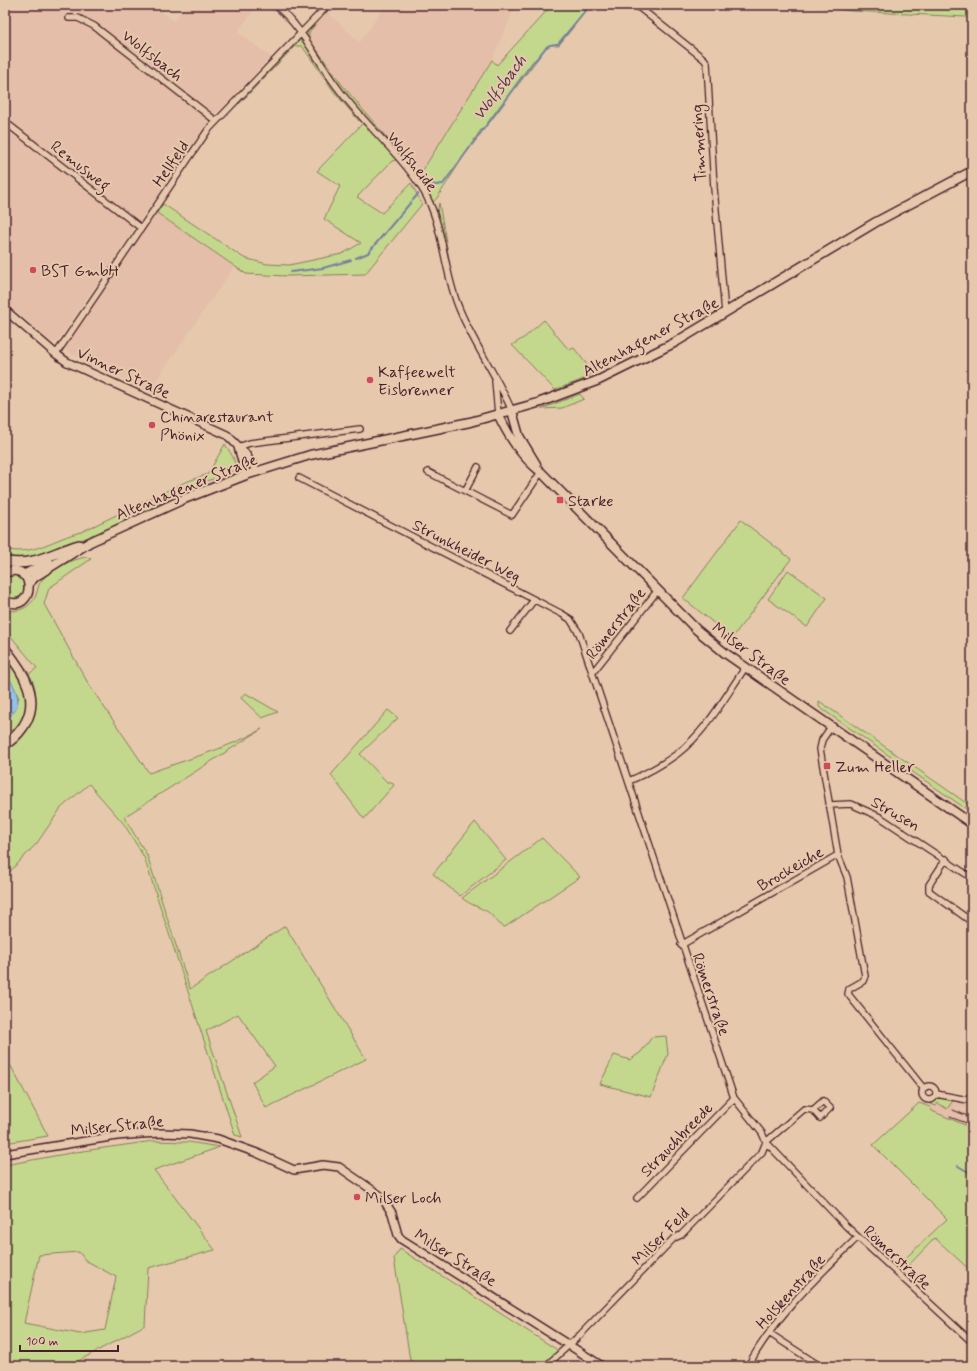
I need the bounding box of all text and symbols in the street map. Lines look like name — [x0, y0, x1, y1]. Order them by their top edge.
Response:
street label: Wolfsbach — [117, 26, 187, 87]
water label: Wolfsbach — [468, 50, 532, 125]
street label: Timmering — [687, 104, 713, 182]
street label: Wolfsheide — [382, 127, 442, 196]
street label: Remusweg — [45, 136, 114, 197]
street label: Hellfeld — [148, 137, 194, 191]
place label: BST GmbH — [41, 261, 119, 282]
marker: BST GmbH — [28, 265, 38, 275]
street label: Altenhagener Straße — [579, 292, 723, 383]
street label: Vinner Straße — [73, 343, 174, 404]
place label: Kaffeewelt Eisbrenner — [378, 362, 456, 401]
marker: Kaffeewelt Eisbrenner — [365, 375, 375, 385]
place label: Chinarestaurant Phönix — [160, 407, 274, 446]
marker: Chinarestaurant Phönix — [147, 420, 157, 430]
street label: Altenhagener Straße — [113, 449, 261, 526]
place label: Starke — [568, 491, 614, 512]
marker: Starke — [555, 495, 565, 505]
street label: Strunkheider Weg — [409, 515, 524, 588]
street label: Römerstraße — [581, 583, 651, 664]
street label: Milser Straße — [707, 618, 795, 691]
place label: Zum Heller — [835, 757, 915, 778]
marker: Zum Heller — [822, 761, 832, 771]
street label: Strusen — [867, 792, 923, 837]
street label: Brockeiche — [754, 842, 828, 897]
street label: Römerstraße — [687, 950, 735, 1039]
street label: Strauchbreede — [636, 1098, 718, 1182]
street label: Milser Straße — [70, 1111, 165, 1142]
place label: Milser Loch — [365, 1188, 441, 1209]
marker: Milser Loch — [352, 1192, 362, 1202]
street label: Milser Feld — [628, 1204, 694, 1270]
street label: Römerstraße — [858, 1221, 936, 1295]
street label: Milser Straße — [410, 1225, 501, 1292]
street label: Holskenstraße — [752, 1250, 831, 1334]
scale bar — [20, 1327, 118, 1353]
text: 100 m — [26, 1334, 58, 1350]

